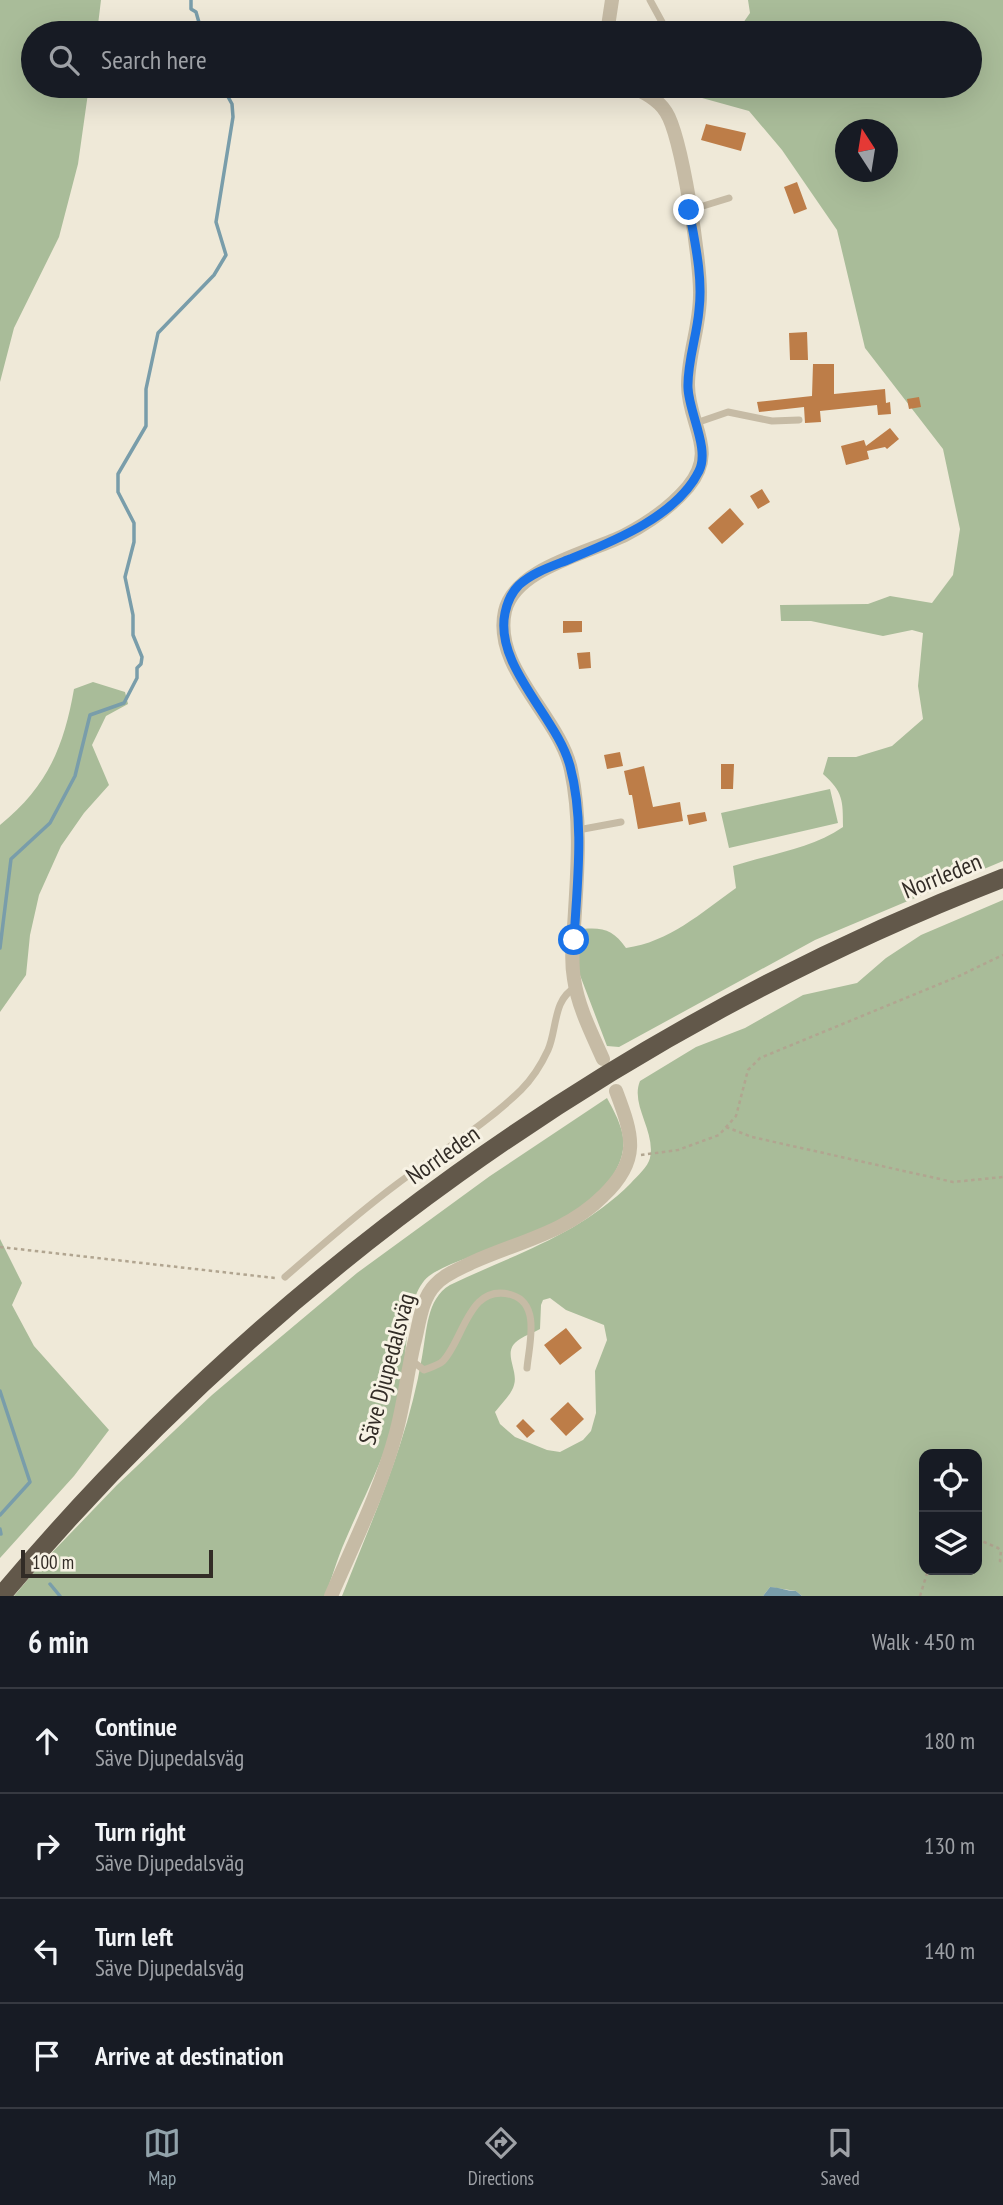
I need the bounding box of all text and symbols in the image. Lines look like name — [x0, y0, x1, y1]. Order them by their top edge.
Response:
search box — [21, 21, 982, 98]
icon: search — [45, 41, 83, 79]
text: Search here — [101, 43, 207, 76]
north arrow — [835, 119, 898, 182]
route end — [673, 194, 704, 225]
street label: Norrleden — [898, 846, 986, 905]
route start — [558, 924, 589, 955]
street label: Norrleden — [400, 1118, 486, 1191]
street label: Säve Djupedalsväg — [351, 1290, 422, 1448]
map controls — [919, 1449, 982, 1575]
button: locate — [919, 1449, 982, 1512]
button: layers — [919, 1512, 982, 1575]
scale bar — [21, 1547, 214, 1579]
text: 100 m — [32, 1550, 74, 1574]
text: 6 min — [28, 1622, 89, 1661]
text: Walk · 450 m — [872, 1627, 975, 1656]
text: Continue — [95, 1710, 177, 1743]
icon: ahead — [28, 1722, 66, 1760]
text: 180 m — [924, 1726, 975, 1755]
text: Säve Djupedalsväg — [95, 1743, 244, 1772]
text: Turn right — [95, 1815, 186, 1848]
icon: right — [28, 1827, 66, 1865]
text: 130 m — [924, 1831, 975, 1860]
text: Säve Djupedalsväg — [95, 1848, 244, 1877]
text: Turn left — [95, 1920, 173, 1953]
icon: left — [28, 1932, 66, 1970]
text: 140 m — [924, 1936, 975, 1965]
text: Säve Djupedalsväg — [95, 1953, 244, 1982]
icon: arrive — [28, 2037, 66, 2075]
text: Arrive at destination — [95, 2039, 284, 2072]
tab: Map — [143, 2124, 181, 2190]
tab: Directions — [468, 2124, 534, 2190]
tab: Saved — [821, 2124, 860, 2190]

